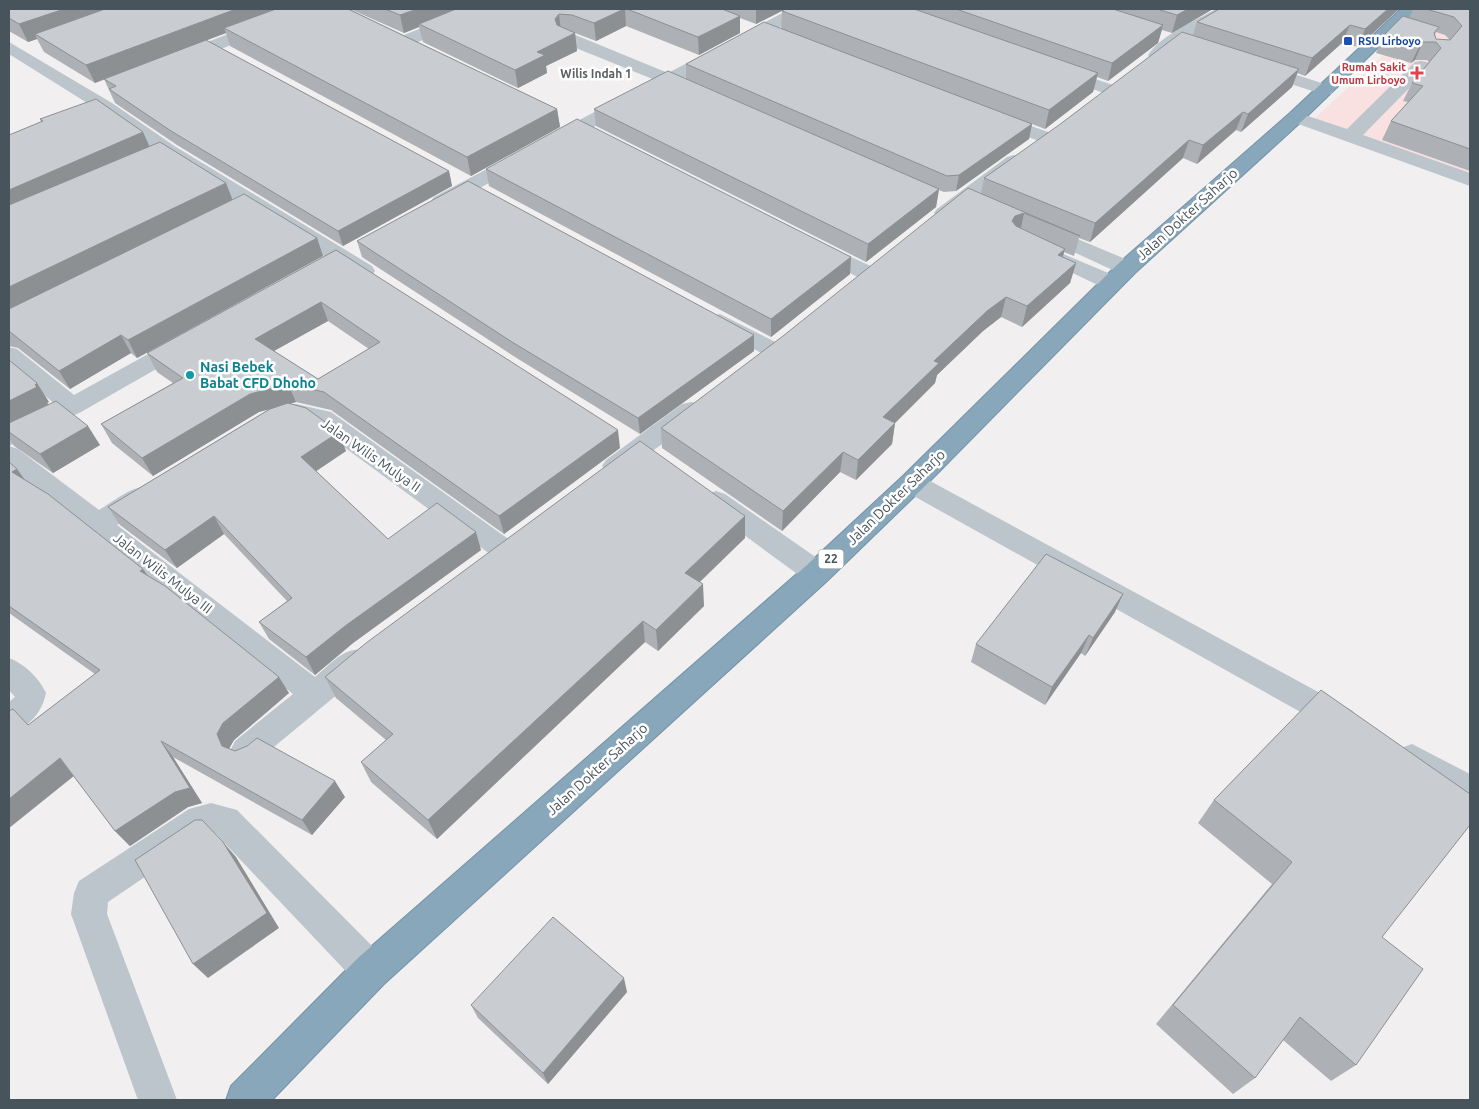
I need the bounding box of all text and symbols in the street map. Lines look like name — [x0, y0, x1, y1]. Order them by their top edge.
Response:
marker: RSU Lirboyo — [1342, 35, 1354, 47]
place label: RSU Lirboyo — [1358, 35, 1421, 47]
place label: Rumah Sakit Umum Lirboyo — [1331, 61, 1406, 86]
marker: Rumah Sakit Umum Lirboyo — [1410, 66, 1424, 80]
district label: Wilis Indah 1 — [560, 67, 632, 80]
street label: Jalan Dokter Saharjo — [1133, 165, 1241, 263]
place label: Nasi Bebek Babat CFD Dhoho — [200, 359, 316, 391]
marker: Nasi Bebek Babat CFD Dhoho — [184, 369, 196, 381]
street label: Jalan Wilis Mulya II — [318, 415, 424, 495]
street label: Jalan Dokter Saharjo — [844, 446, 948, 548]
street label: Jalan Wilis Mulya III — [110, 529, 216, 617]
road number: 22 — [818, 550, 844, 568]
street label: Jalan Dokter Saharjo — [543, 720, 651, 818]

